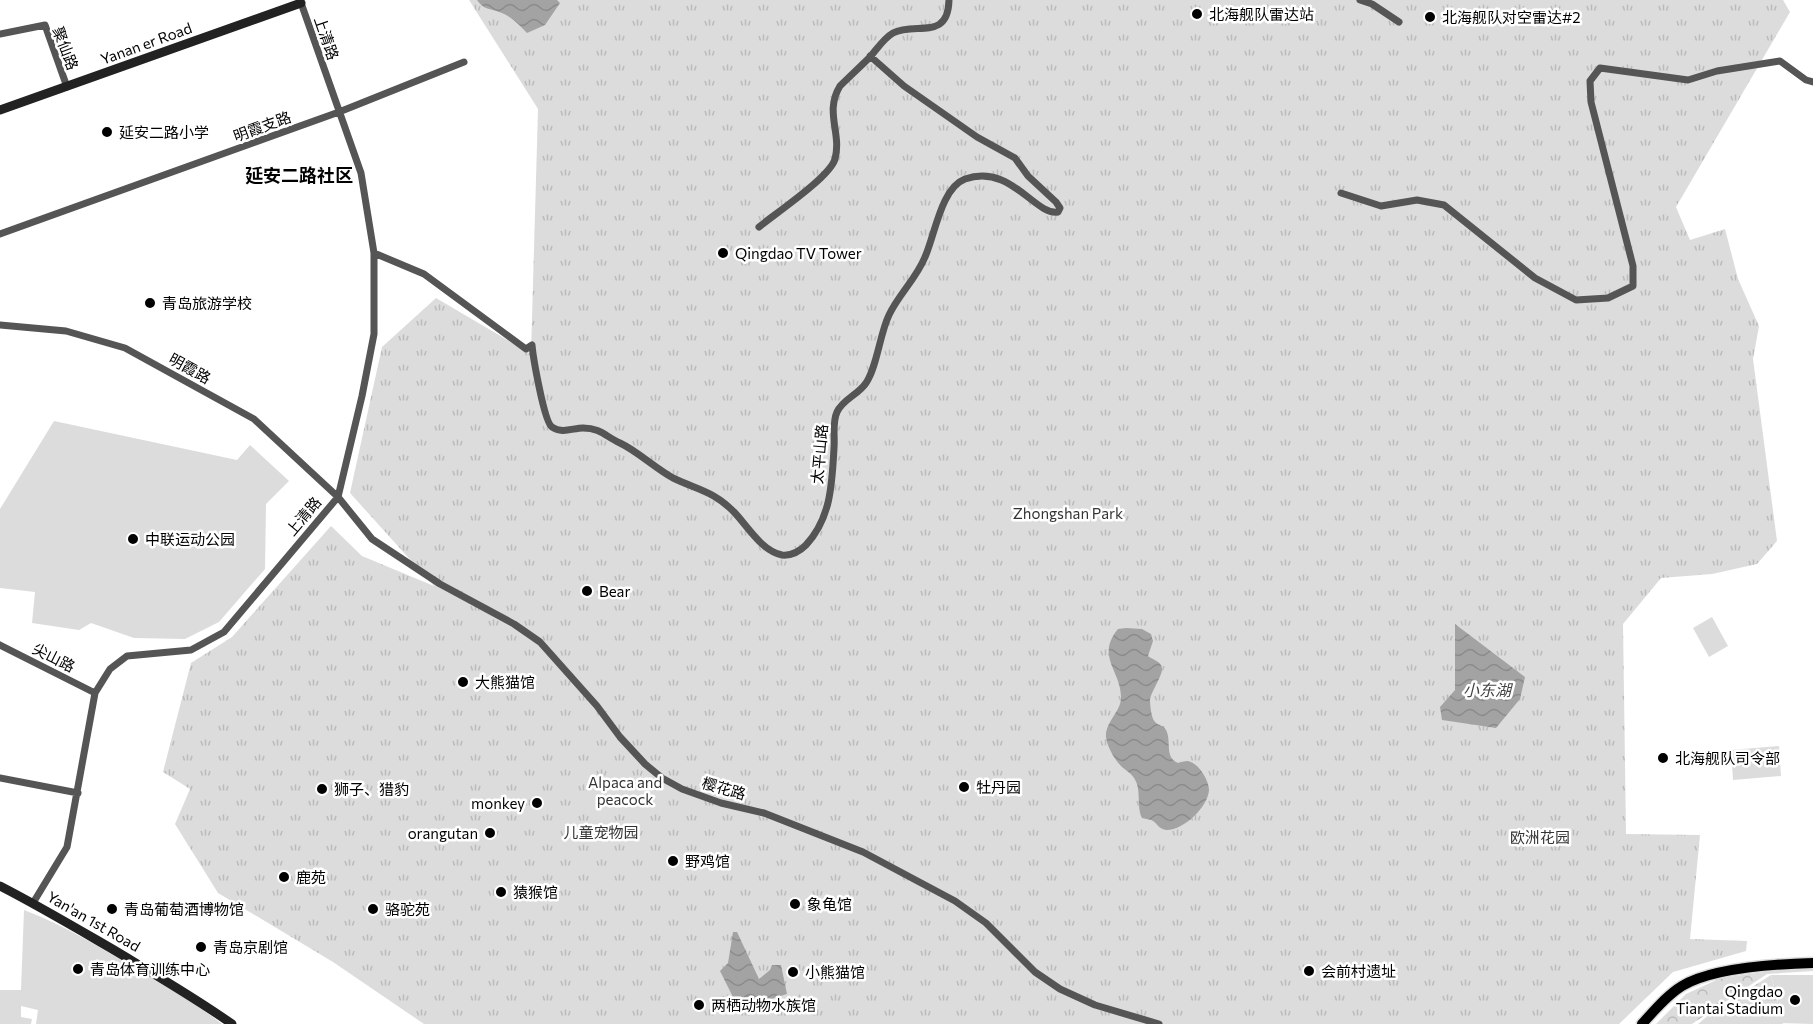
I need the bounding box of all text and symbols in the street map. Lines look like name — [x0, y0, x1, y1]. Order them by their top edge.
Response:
place label: 北海舰队雷达站 — [1209, 5, 1314, 23]
marker: 北海舰队雷达站 — [1190, 7, 1204, 21]
place label: 北海舰队对空雷达#2 — [1442, 8, 1581, 26]
marker: 北海舰队对空雷达#2 — [1423, 10, 1437, 24]
street label: 上清路 — [311, 14, 343, 62]
street label: Yanan er Road — [98, 18, 194, 68]
street label: 聚仙路 — [50, 24, 82, 72]
street label: 明霞支路 — [231, 107, 293, 145]
place label: 延安二路小学 — [119, 123, 209, 141]
marker: 延安二路小学 — [100, 125, 114, 139]
district label: 延安二路社区 — [245, 164, 353, 186]
place label: Qingdao TV Tower — [735, 244, 862, 262]
marker: Qingdao TV Tower — [716, 246, 730, 260]
place label: 青岛旅游学校 — [162, 294, 252, 312]
marker: 青岛旅游学校 — [143, 296, 157, 310]
street label: 明霞路 — [166, 349, 214, 387]
street label: 太平山路 — [807, 423, 831, 485]
street label: 上清路 — [282, 493, 324, 539]
park label: Zhongshan Park — [1013, 504, 1123, 522]
place label: 中联运动公园 — [145, 530, 235, 548]
marker: 中联运动公园 — [126, 532, 140, 546]
place label: Bear — [599, 582, 630, 600]
marker: Bear — [580, 584, 594, 598]
street label: 尖山路 — [30, 639, 78, 675]
place label: 大熊猫馆 — [475, 673, 535, 691]
marker: 大熊猫馆 — [456, 675, 470, 689]
water label: 小东湖 — [1463, 680, 1514, 699]
place label: 北海舰队司令部 — [1675, 749, 1780, 767]
marker: 北海舰队司令部 — [1656, 751, 1670, 765]
park label: Alpaca and peacock — [588, 773, 662, 808]
street label: 樱花路 — [700, 773, 748, 803]
place label: 牡丹园 — [976, 778, 1021, 796]
place label: 狮子、猎豹 — [334, 780, 409, 798]
marker: 牡丹园 — [957, 780, 971, 794]
marker: 狮子、猎豹 — [315, 782, 329, 796]
place label: monkey — [471, 794, 525, 812]
marker: monkey — [530, 796, 544, 810]
park label: 儿童宠物园 — [563, 823, 639, 841]
place label: orangutan — [408, 824, 478, 842]
marker: orangutan — [483, 826, 497, 840]
park label: 欧洲花园 — [1510, 828, 1570, 846]
place label: 野鸡馆 — [685, 852, 730, 870]
marker: 野鸡馆 — [666, 854, 680, 868]
place label: 鹿苑 — [296, 868, 326, 886]
marker: 鹿苑 — [277, 870, 291, 884]
place label: 猿猴馆 — [513, 883, 558, 901]
marker: 猿猴馆 — [494, 885, 508, 899]
street label: Yan'an 1st Road — [44, 887, 144, 955]
place label: 象龟馆 — [807, 895, 852, 913]
marker: 象龟馆 — [788, 897, 802, 911]
place label: 青岛葡萄酒博物馆 — [124, 900, 244, 918]
place label: 骆驼苑 — [385, 900, 430, 918]
marker: 青岛葡萄酒博物馆 — [105, 902, 119, 916]
marker: 骆驼苑 — [366, 902, 380, 916]
place label: 青岛京剧馆 — [213, 938, 288, 956]
marker: 青岛京剧馆 — [194, 940, 208, 954]
place label: 青岛体育训练中心 — [90, 960, 210, 978]
marker: 青岛体育训练中心 — [71, 962, 85, 976]
place label: 会前村遗址 — [1321, 962, 1396, 980]
place label: 小熊猫馆 — [805, 963, 865, 981]
marker: 会前村遗址 — [1302, 964, 1316, 978]
marker: 小熊猫馆 — [786, 965, 800, 979]
place label: Qingdao Tiantai Stadium — [1676, 982, 1783, 1017]
marker: Qingdao Tiantai Stadium — [1788, 993, 1802, 1007]
place label: 两栖动物水族馆 — [711, 996, 816, 1014]
marker: 两栖动物水族馆 — [692, 998, 706, 1012]

